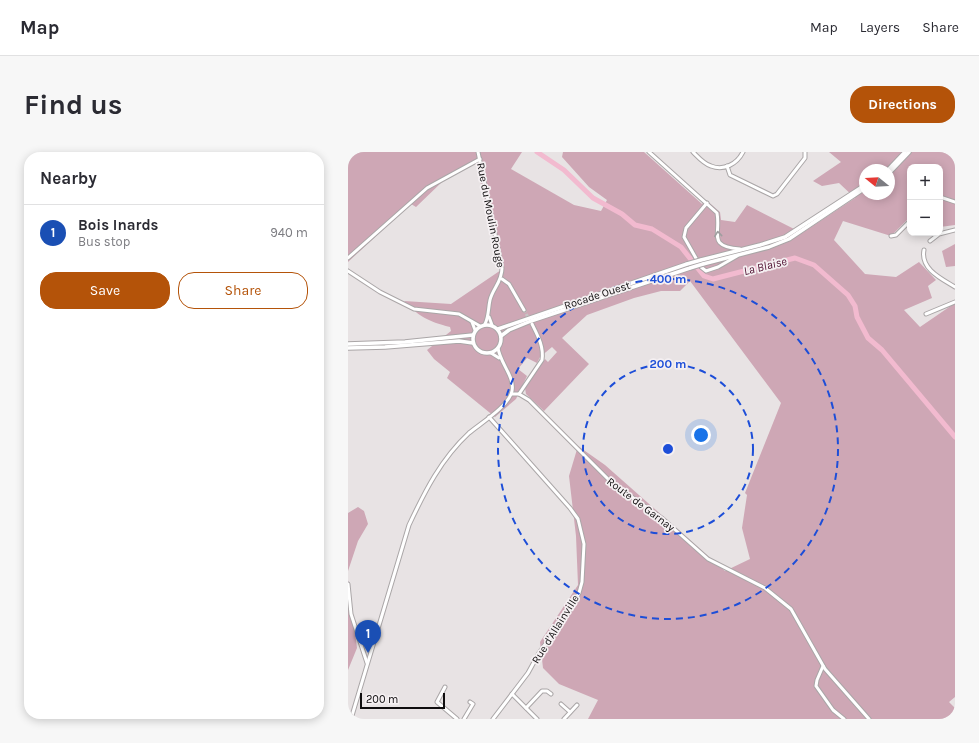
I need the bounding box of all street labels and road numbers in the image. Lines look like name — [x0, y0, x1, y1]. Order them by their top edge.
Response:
street label: Rue du Moulin Rouge — [474, 162, 507, 269]
street label: Rocade Ouest — [563, 279, 632, 312]
street label: Route de Garnay — [604, 475, 677, 534]
street label: Rue d'Allainville — [529, 592, 582, 666]

